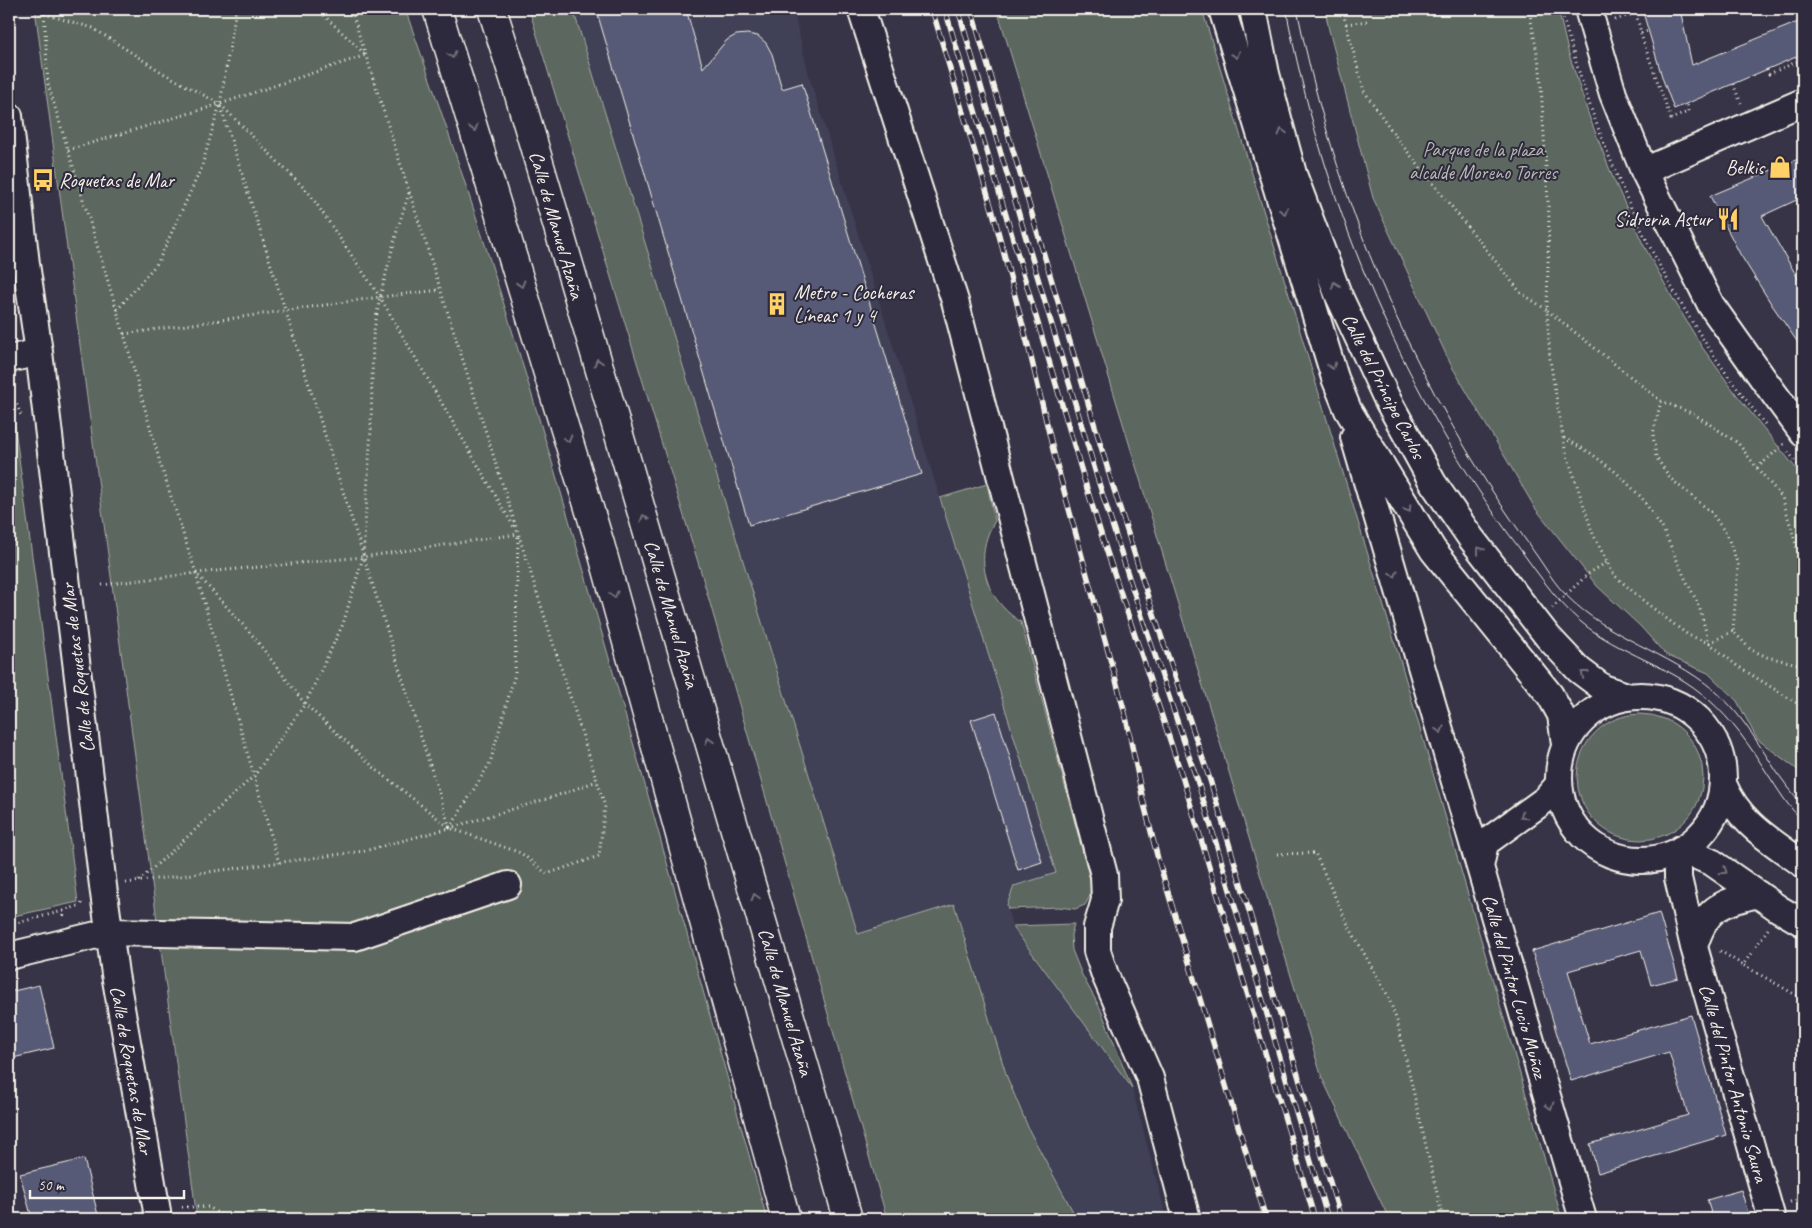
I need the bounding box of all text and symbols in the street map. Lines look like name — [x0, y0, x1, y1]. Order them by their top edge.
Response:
one-way arrow — [446, 51, 456, 59]
one-way arrow — [1231, 51, 1241, 59]
one-way arrow — [469, 123, 479, 132]
one-way arrow — [1277, 127, 1288, 136]
park label: Parque de la plaza alcalde Moreno Torres — [1409, 137, 1559, 185]
street label: Calle de Manuel Azaña — [523, 148, 590, 303]
shop icon: Belkis — [1767, 154, 1793, 180]
place label: Belkis — [1726, 155, 1766, 180]
bus stop icon: Roquetas de Mar — [30, 167, 56, 193]
place label: Roquetas de Mar — [59, 168, 176, 193]
one-way arrow — [1278, 206, 1288, 215]
restaurant icon: Sidreria Astur — [1715, 206, 1741, 232]
place label: Sidreria Astur — [1614, 207, 1714, 232]
one-way arrow — [516, 279, 526, 287]
place label: Metro - Cocheras Líneas 1 y 4 — [794, 280, 916, 328]
one-way arrow — [1331, 281, 1341, 290]
building icon: Metro - Cocheras Líneas 1 y 4 — [764, 291, 790, 317]
street label: Calle del Príncipe Carlos — [1336, 309, 1432, 465]
one-way arrow — [593, 359, 603, 367]
one-way arrow — [1326, 362, 1336, 370]
one-way arrow — [563, 435, 573, 443]
one-way arrow — [1402, 503, 1411, 512]
one-way arrow — [639, 515, 649, 523]
street label: Calle de Manuel Azaña — [638, 537, 705, 692]
one-way arrow — [1477, 547, 1485, 556]
one-way arrow — [1388, 570, 1399, 579]
street label: Calle de Roquetas de Mar — [54, 580, 100, 754]
one-way arrow — [608, 591, 619, 600]
one-way arrow — [1581, 671, 1590, 679]
one-way arrow — [1434, 726, 1444, 734]
one-way arrow — [705, 738, 715, 746]
one-way arrow — [1520, 811, 1529, 819]
one-way arrow — [1719, 865, 1728, 874]
street label: Calle del Pintor Lucio Muñoz — [1476, 892, 1553, 1083]
one-way arrow — [750, 893, 761, 901]
street label: Calle de Manuel Azaña — [752, 925, 819, 1080]
street label: Calle del Pintor Antonio Saura — [1693, 981, 1774, 1187]
street label: Calle de Roquetas de Mar — [104, 984, 159, 1158]
one-way arrow — [1544, 1102, 1555, 1111]
scale bar — [30, 1168, 184, 1200]
text: 50 m — [38, 1176, 65, 1195]

